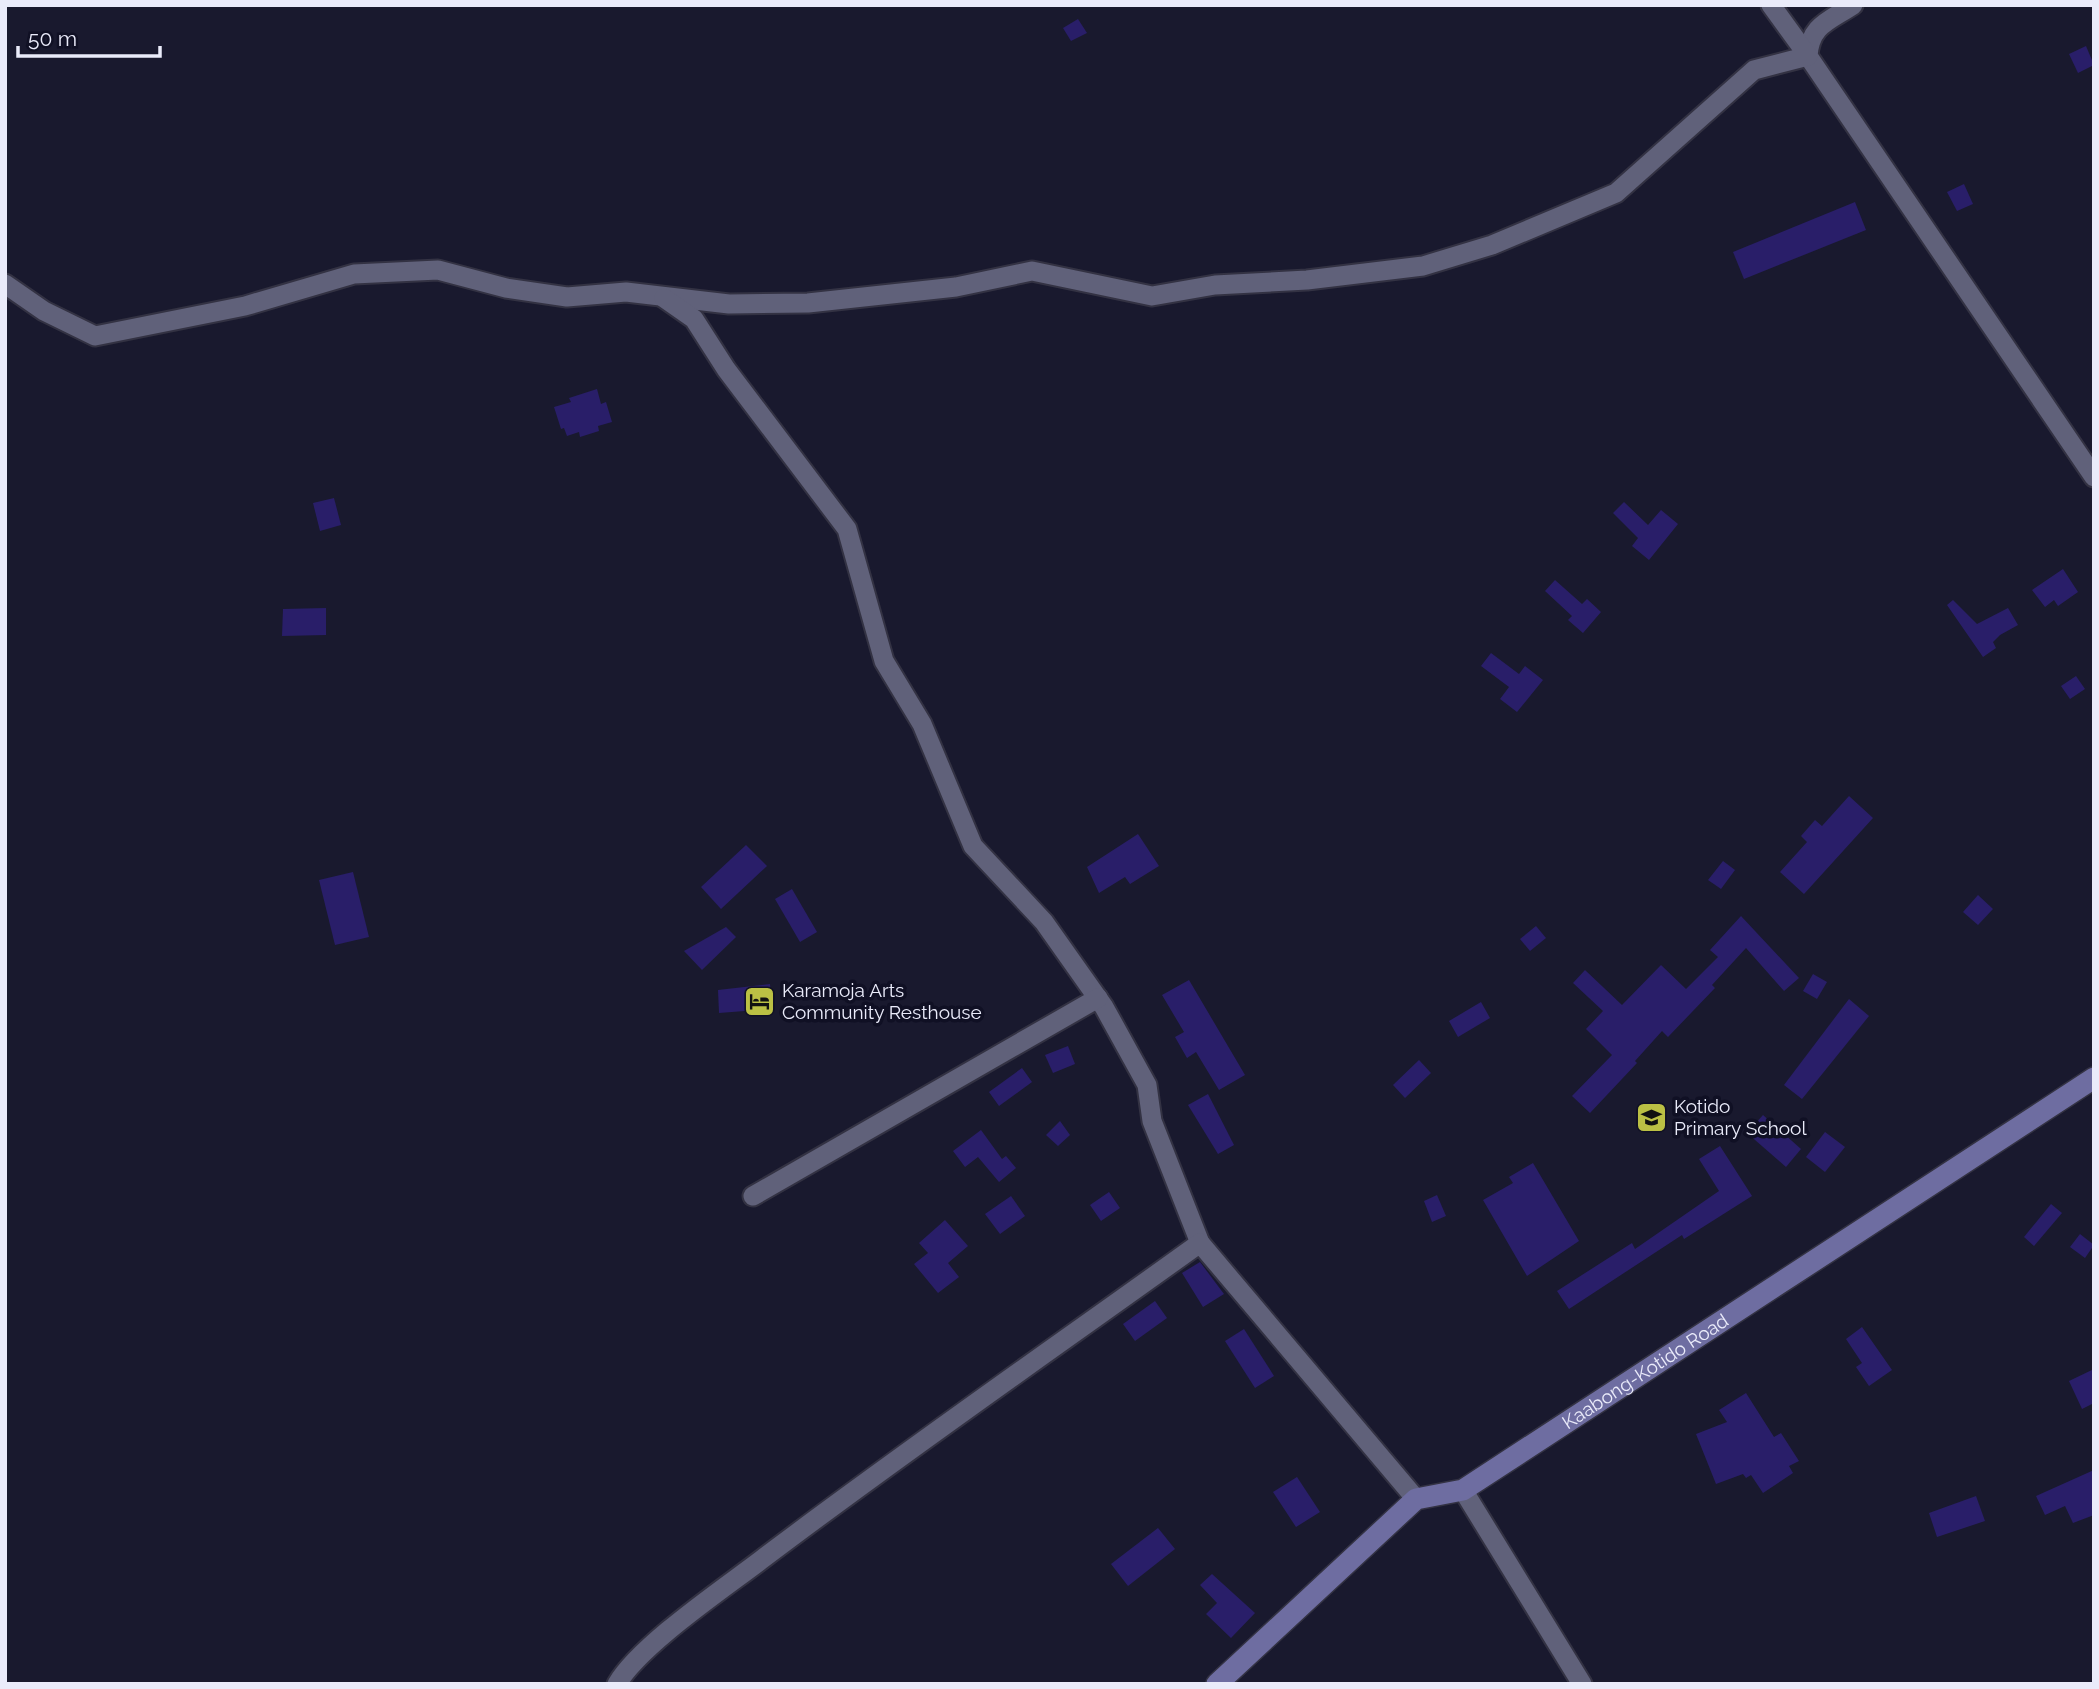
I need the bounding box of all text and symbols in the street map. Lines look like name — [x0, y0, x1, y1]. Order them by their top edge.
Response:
scale bar — [18, 14, 159, 58]
text: 50 m — [28, 26, 77, 51]
place label: Karamoja Arts Community Resthouse — [782, 979, 982, 1023]
hotel icon: Karamoja Arts Community Resthouse — [742, 984, 776, 1018]
place label: Kotido Primary School — [1674, 1095, 1807, 1139]
school or university icon: Kotido Primary School — [1634, 1100, 1668, 1134]
street label: Kaabong-Kotido Road — [1558, 1309, 1732, 1433]

